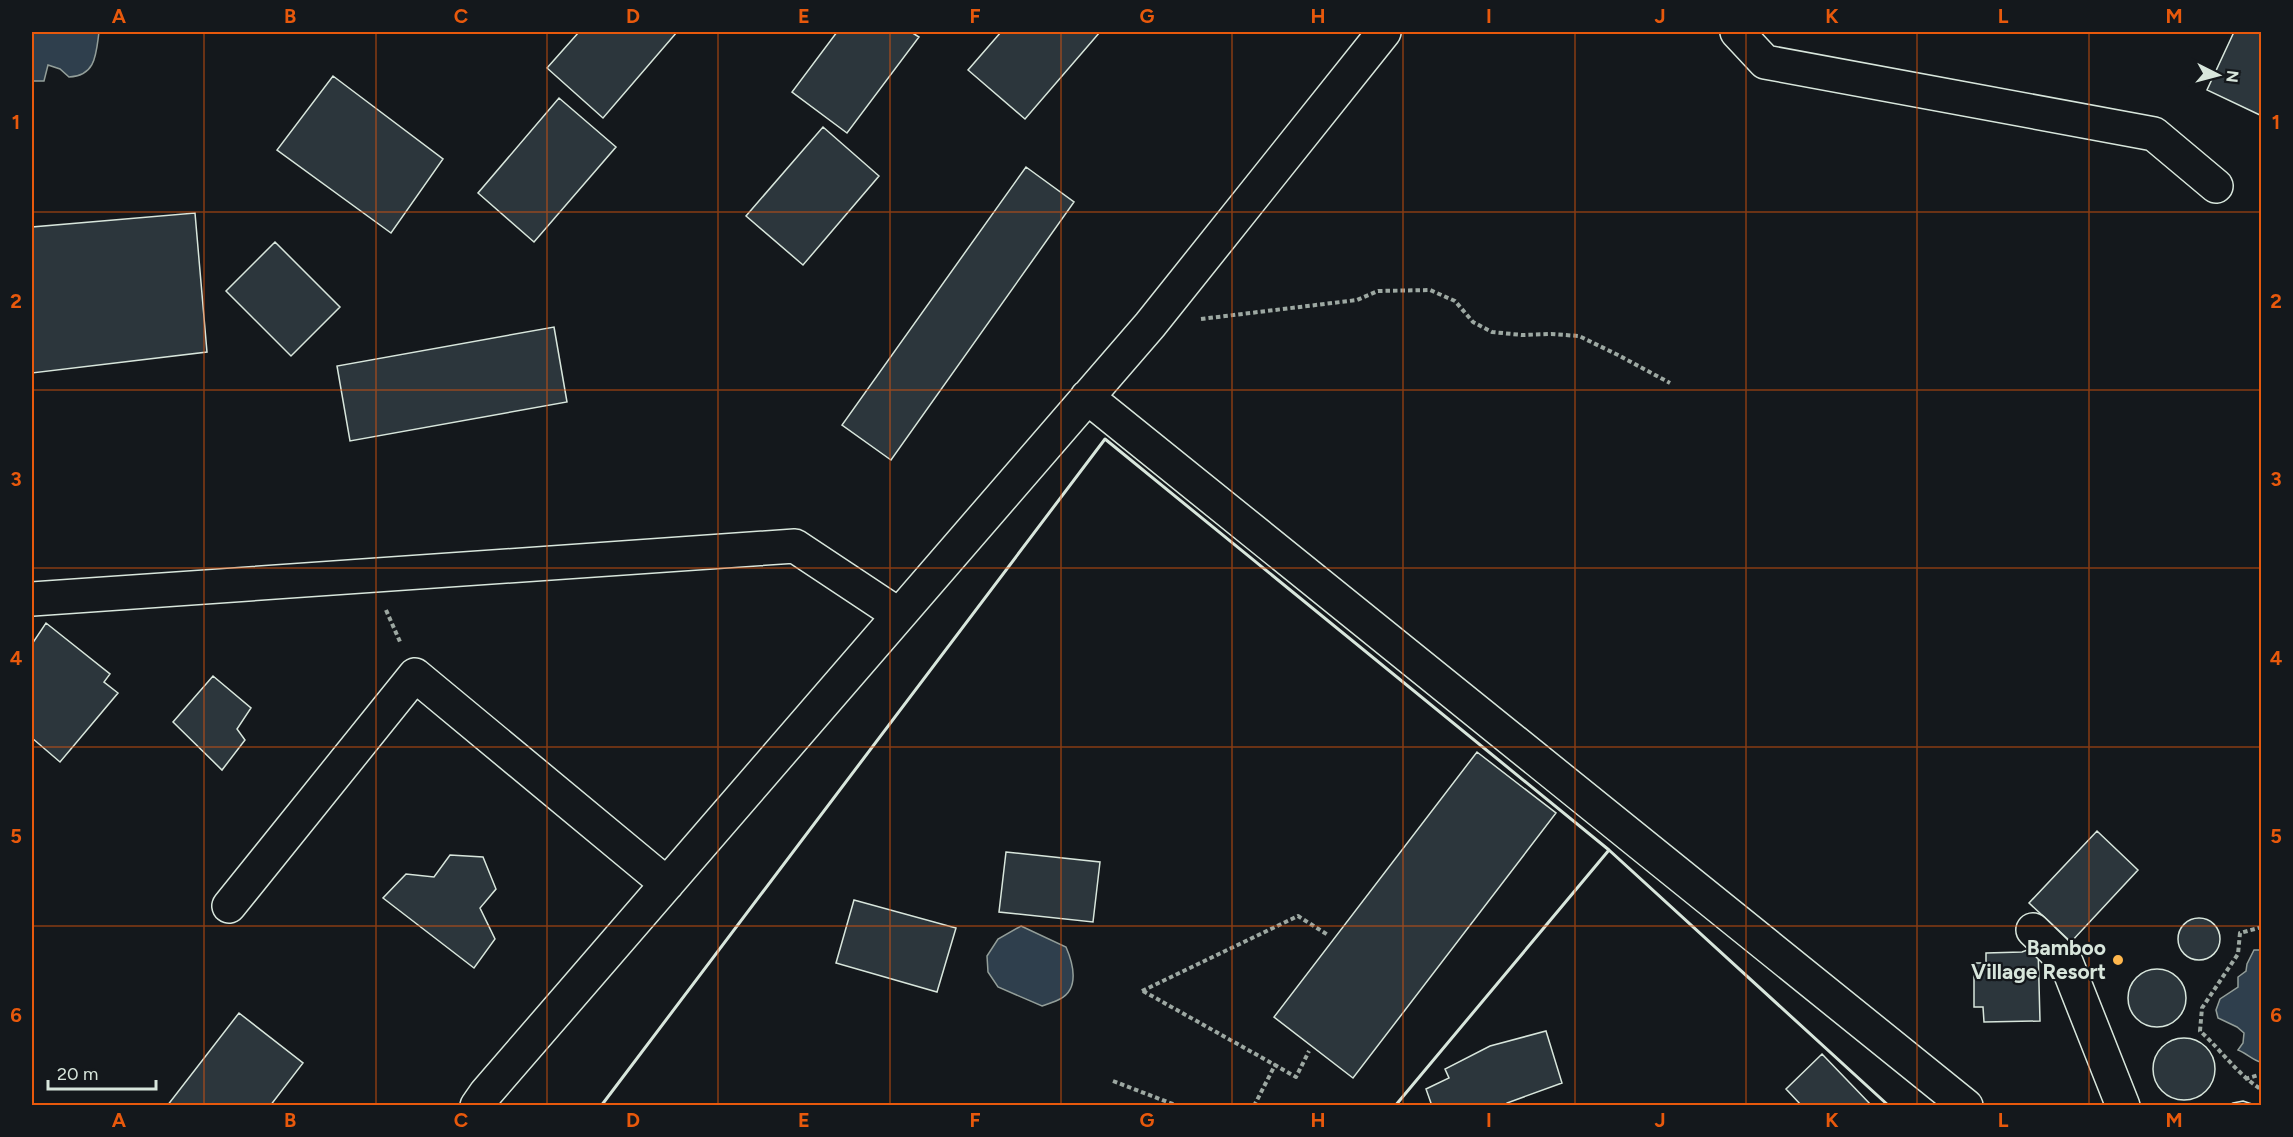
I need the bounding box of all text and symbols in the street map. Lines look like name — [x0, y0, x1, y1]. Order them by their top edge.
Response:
text: A — [112, 4, 127, 28]
text: B — [284, 4, 296, 28]
text: C — [454, 4, 468, 28]
text: D — [626, 4, 640, 28]
text: E — [798, 4, 810, 28]
text: F — [969, 4, 981, 28]
text: G — [1140, 4, 1155, 28]
text: H — [1311, 4, 1326, 28]
text: I — [1486, 4, 1492, 28]
text: J — [1654, 4, 1666, 28]
text: K — [1825, 4, 1839, 28]
text: L — [1998, 4, 2009, 28]
text: M — [2165, 4, 2183, 28]
north arrow — [2188, 45, 2248, 105]
text: N — [2222, 69, 2243, 84]
text: 1 — [12, 110, 20, 134]
text: 1 — [2272, 110, 2280, 134]
text: 2 — [10, 289, 22, 313]
text: 2 — [2270, 289, 2282, 313]
text: 3 — [10, 467, 22, 491]
text: 3 — [2270, 467, 2282, 491]
text: 4 — [10, 646, 23, 670]
text: 4 — [2270, 646, 2283, 670]
text: 5 — [10, 824, 22, 848]
text: 5 — [2270, 824, 2282, 848]
place label: Bamboo Village Resort — [1971, 935, 2106, 984]
marker: Bamboo Village Resort — [2111, 953, 2125, 967]
text: 6 — [10, 1003, 22, 1027]
text: 6 — [2270, 1003, 2282, 1027]
scale bar — [48, 1053, 156, 1091]
text: 20 m — [57, 1063, 98, 1085]
text: A — [112, 1108, 127, 1132]
text: B — [284, 1108, 296, 1132]
text: C — [454, 1108, 468, 1132]
text: D — [626, 1108, 640, 1132]
text: E — [798, 1108, 810, 1132]
text: F — [969, 1108, 981, 1132]
text: G — [1140, 1108, 1155, 1132]
text: H — [1311, 1108, 1326, 1132]
text: I — [1486, 1108, 1492, 1132]
text: J — [1654, 1108, 1666, 1132]
text: K — [1825, 1108, 1839, 1132]
text: L — [1998, 1108, 2009, 1132]
text: M — [2165, 1108, 2183, 1132]

